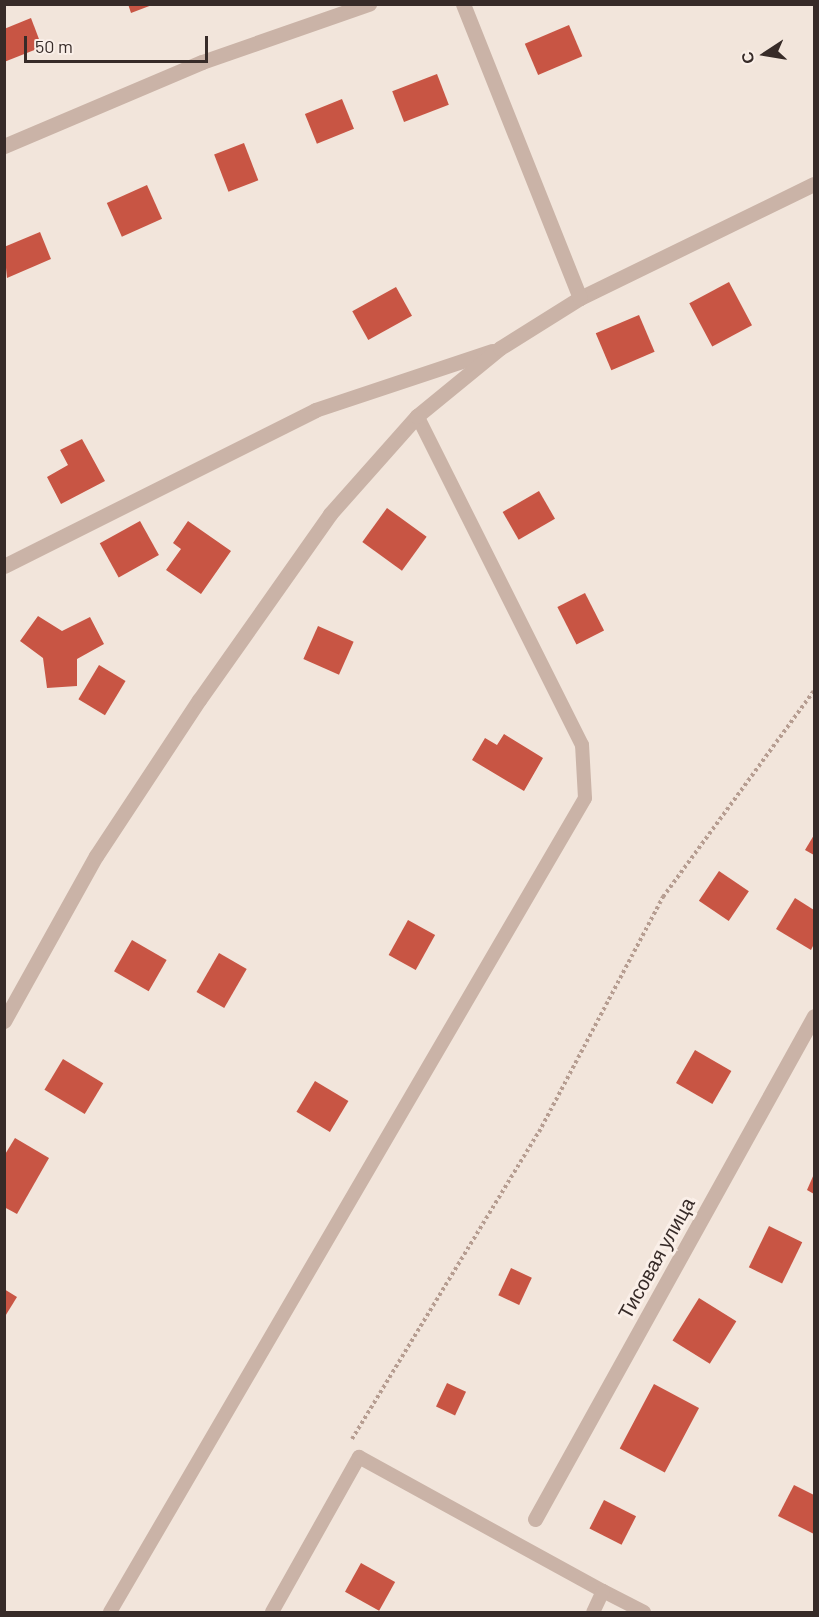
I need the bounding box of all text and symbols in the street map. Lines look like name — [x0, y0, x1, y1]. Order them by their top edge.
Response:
scale bar — [27, 24, 212, 62]
north arrow — [735, 24, 795, 84]
text: 50 m — [35, 35, 73, 57]
text: С — [736, 50, 757, 65]
street label: Тисовая улица — [613, 1193, 699, 1323]

